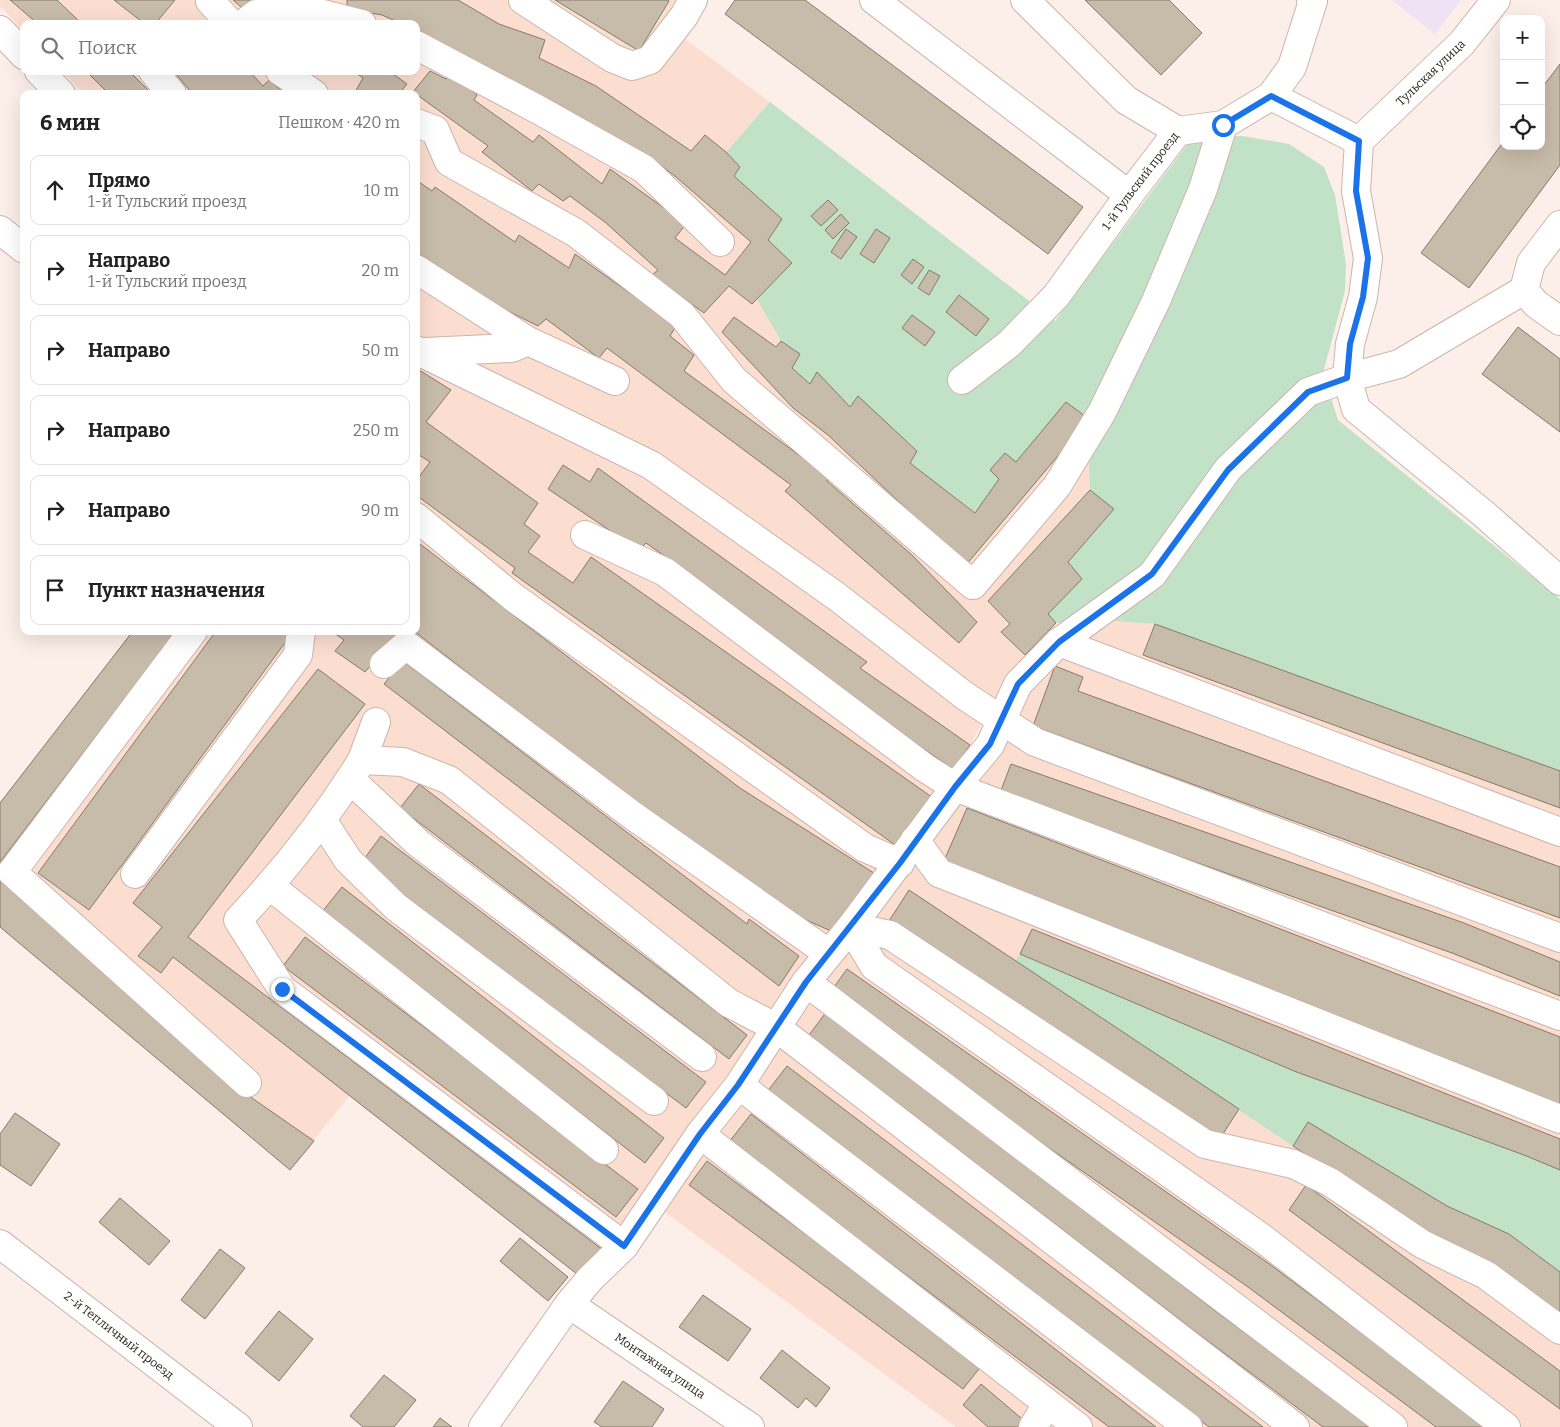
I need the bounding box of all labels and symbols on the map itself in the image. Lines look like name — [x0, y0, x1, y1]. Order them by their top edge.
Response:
street label: Тульская улица — [1393, 36, 1468, 109]
route start — [1212, 114, 1235, 137]
street label: 1-й Тульский проезд — [1099, 129, 1182, 233]
route end — [271, 978, 294, 1001]
street label: 2-й Тепличный проезд — [61, 1289, 177, 1382]
street label: Монтажная улица — [612, 1330, 708, 1402]

